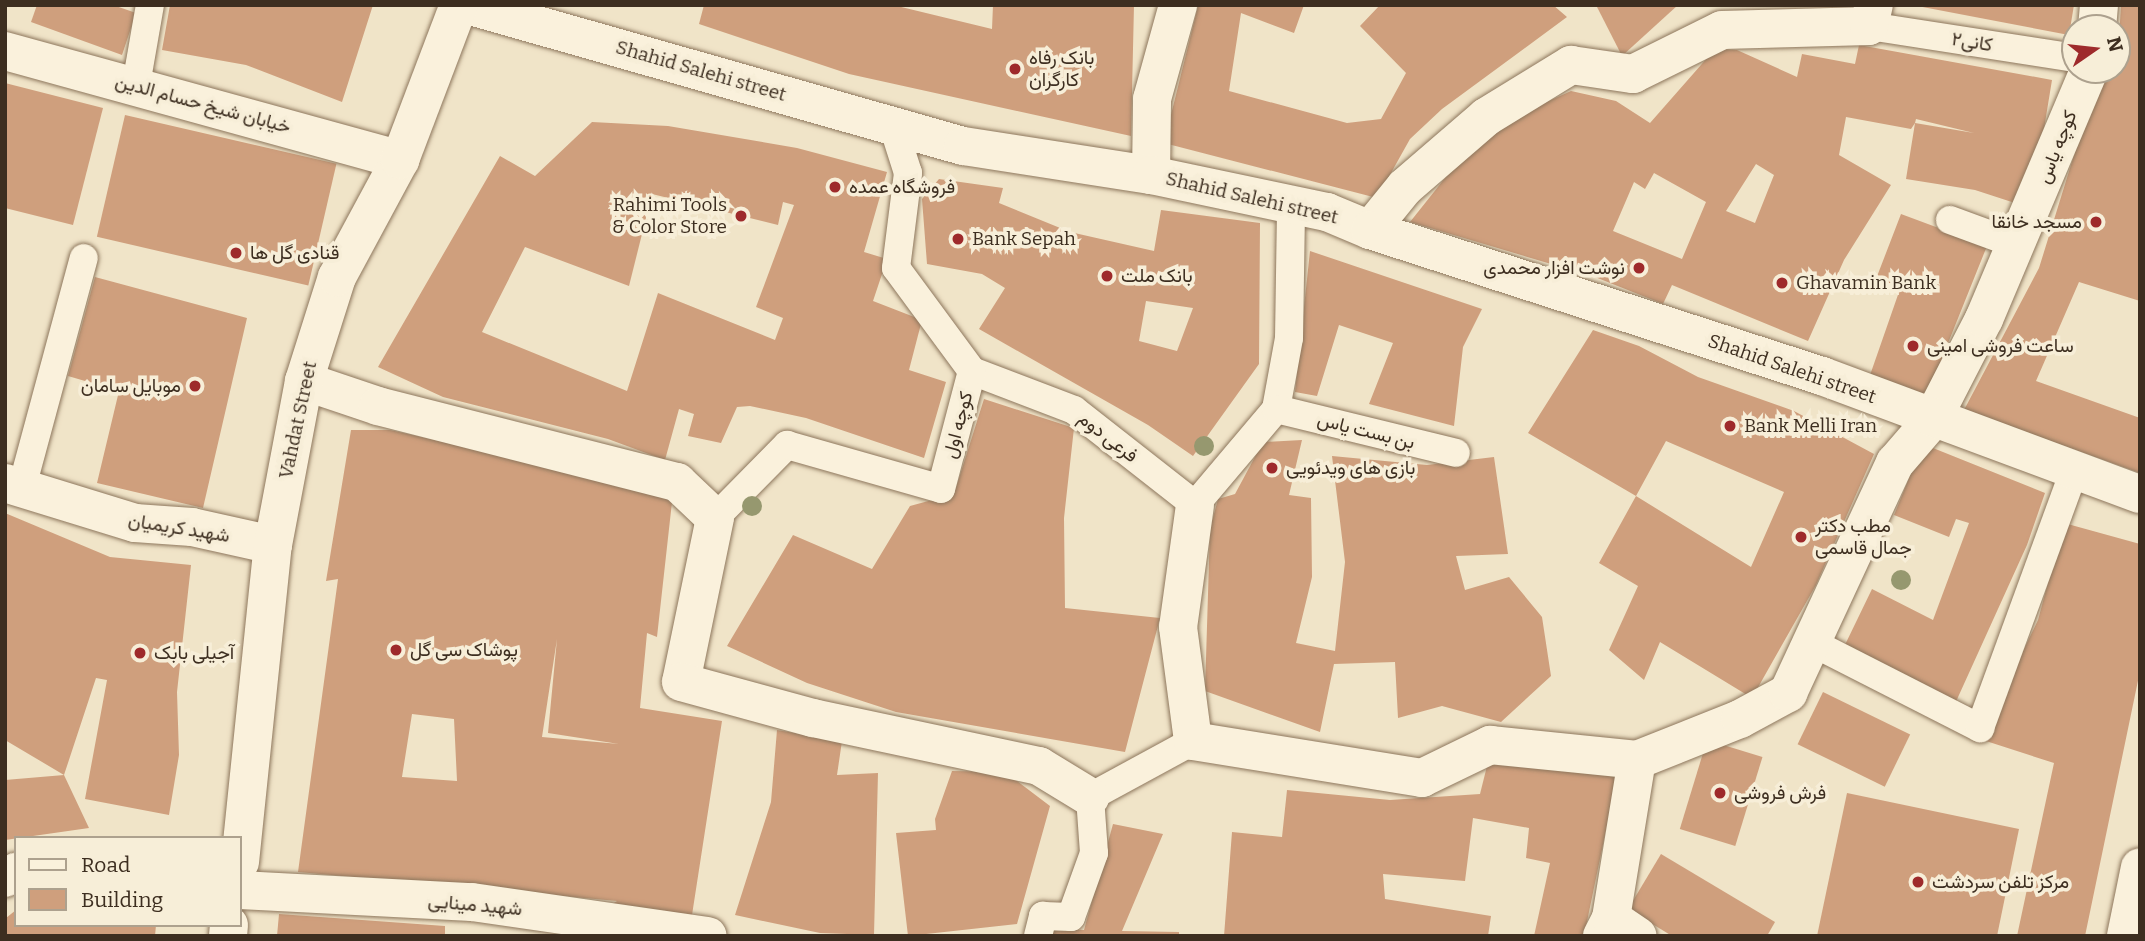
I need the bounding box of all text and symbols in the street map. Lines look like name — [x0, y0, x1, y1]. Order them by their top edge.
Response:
north arrow — [2061, 14, 2131, 84]
street label: کانی۲ — [1950, 28, 1994, 56]
text: N — [2102, 34, 2128, 54]
street label: Shahid Salehi street — [613, 36, 789, 106]
place label: بانک رفاه کارگران — [1029, 47, 1094, 91]
marker: بانک رفاه کارگران — [1007, 61, 1023, 77]
street label: خیابان شیخ حسام الدین — [113, 70, 293, 138]
street label: کوچه یاس — [2032, 107, 2082, 187]
street label: Shahid Salehi street — [1164, 167, 1340, 229]
place label: فروشگاه عمده — [849, 176, 955, 198]
marker: فروشگاه عمده — [827, 179, 843, 195]
place label: Rahimi Tools & Color Store — [612, 194, 727, 238]
marker: Rahimi Tools & Color Store — [733, 208, 749, 224]
place label: مسجد خانقا — [1991, 211, 2082, 233]
marker: مسجد خانقا — [2088, 214, 2104, 230]
place label: Bank Sepah — [972, 228, 1076, 250]
marker: Bank Sepah — [950, 231, 966, 247]
place label: قنادی گل ها — [250, 242, 339, 264]
marker: قنادی گل ها — [228, 245, 244, 261]
place label: نوشت افزار محمدی — [1483, 257, 1625, 279]
marker: نوشت افزار محمدی — [1631, 260, 1647, 276]
place label: بانک ملت — [1121, 265, 1193, 287]
marker: بانک ملت — [1099, 268, 1115, 284]
place label: Ghavamin Bank — [1796, 272, 1936, 294]
marker: Ghavamin Bank — [1774, 275, 1790, 291]
street label: Shahid Salehi street — [1705, 330, 1879, 408]
place label: ساعت فروشی امینی — [1927, 335, 2074, 357]
marker: ساعت فروشی امینی — [1905, 338, 1921, 354]
street label: Vahdat Street — [274, 359, 322, 481]
place label: موبایل سامان — [81, 375, 181, 397]
marker: موبایل سامان — [187, 378, 203, 394]
street label: کوچه اول — [938, 389, 978, 461]
street label: فرعی دوم — [1074, 407, 1142, 467]
street label: بن بست یاس — [1315, 408, 1417, 454]
place label: Bank Melli Iran — [1744, 415, 1877, 437]
marker: Bank Melli Iran — [1722, 418, 1738, 434]
place label: بازی های ویدئویی — [1286, 457, 1415, 479]
marker: بازی های ویدئویی — [1264, 460, 1280, 476]
street label: شهید کریمیان — [127, 509, 231, 547]
place label: مطب دکتر جمال قاسمی — [1815, 515, 1912, 559]
marker: مطب دکتر جمال قاسمی — [1793, 529, 1809, 545]
place label: پوشاک سی گل — [410, 639, 518, 661]
place label: آجیلی بابک — [154, 642, 234, 664]
marker: پوشاک سی گل — [388, 642, 404, 658]
marker: آجیلی بابک — [132, 645, 148, 661]
place label: فرش فروشی — [1734, 782, 1826, 804]
marker: فرش فروشی — [1712, 785, 1728, 801]
legend — [14, 836, 242, 927]
text: Road — [81, 852, 130, 878]
place label: مرکز تلفن سردشت — [1932, 871, 2069, 893]
marker: مرکز تلفن سردشت — [1910, 874, 1926, 890]
text: Building — [81, 887, 163, 913]
street label: شهید مینایی — [427, 890, 523, 920]

